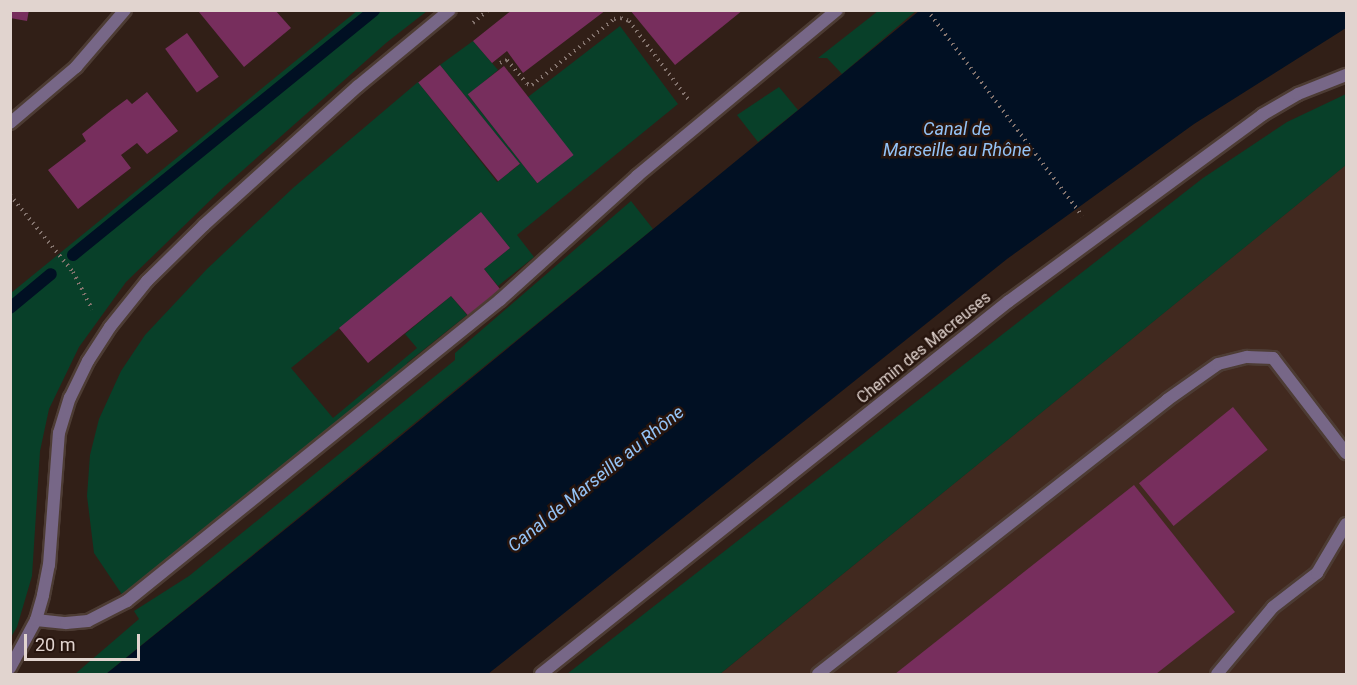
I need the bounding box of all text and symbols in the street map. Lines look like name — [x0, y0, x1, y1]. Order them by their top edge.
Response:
water label: Canal de Marseille au Rhône — [883, 119, 1031, 162]
street label: Chemin des Macreuses — [853, 288, 995, 408]
water label: Canal de Marseille au Rhône — [504, 401, 688, 557]
scale bar — [27, 622, 142, 660]
text: 20 m — [35, 634, 75, 655]

